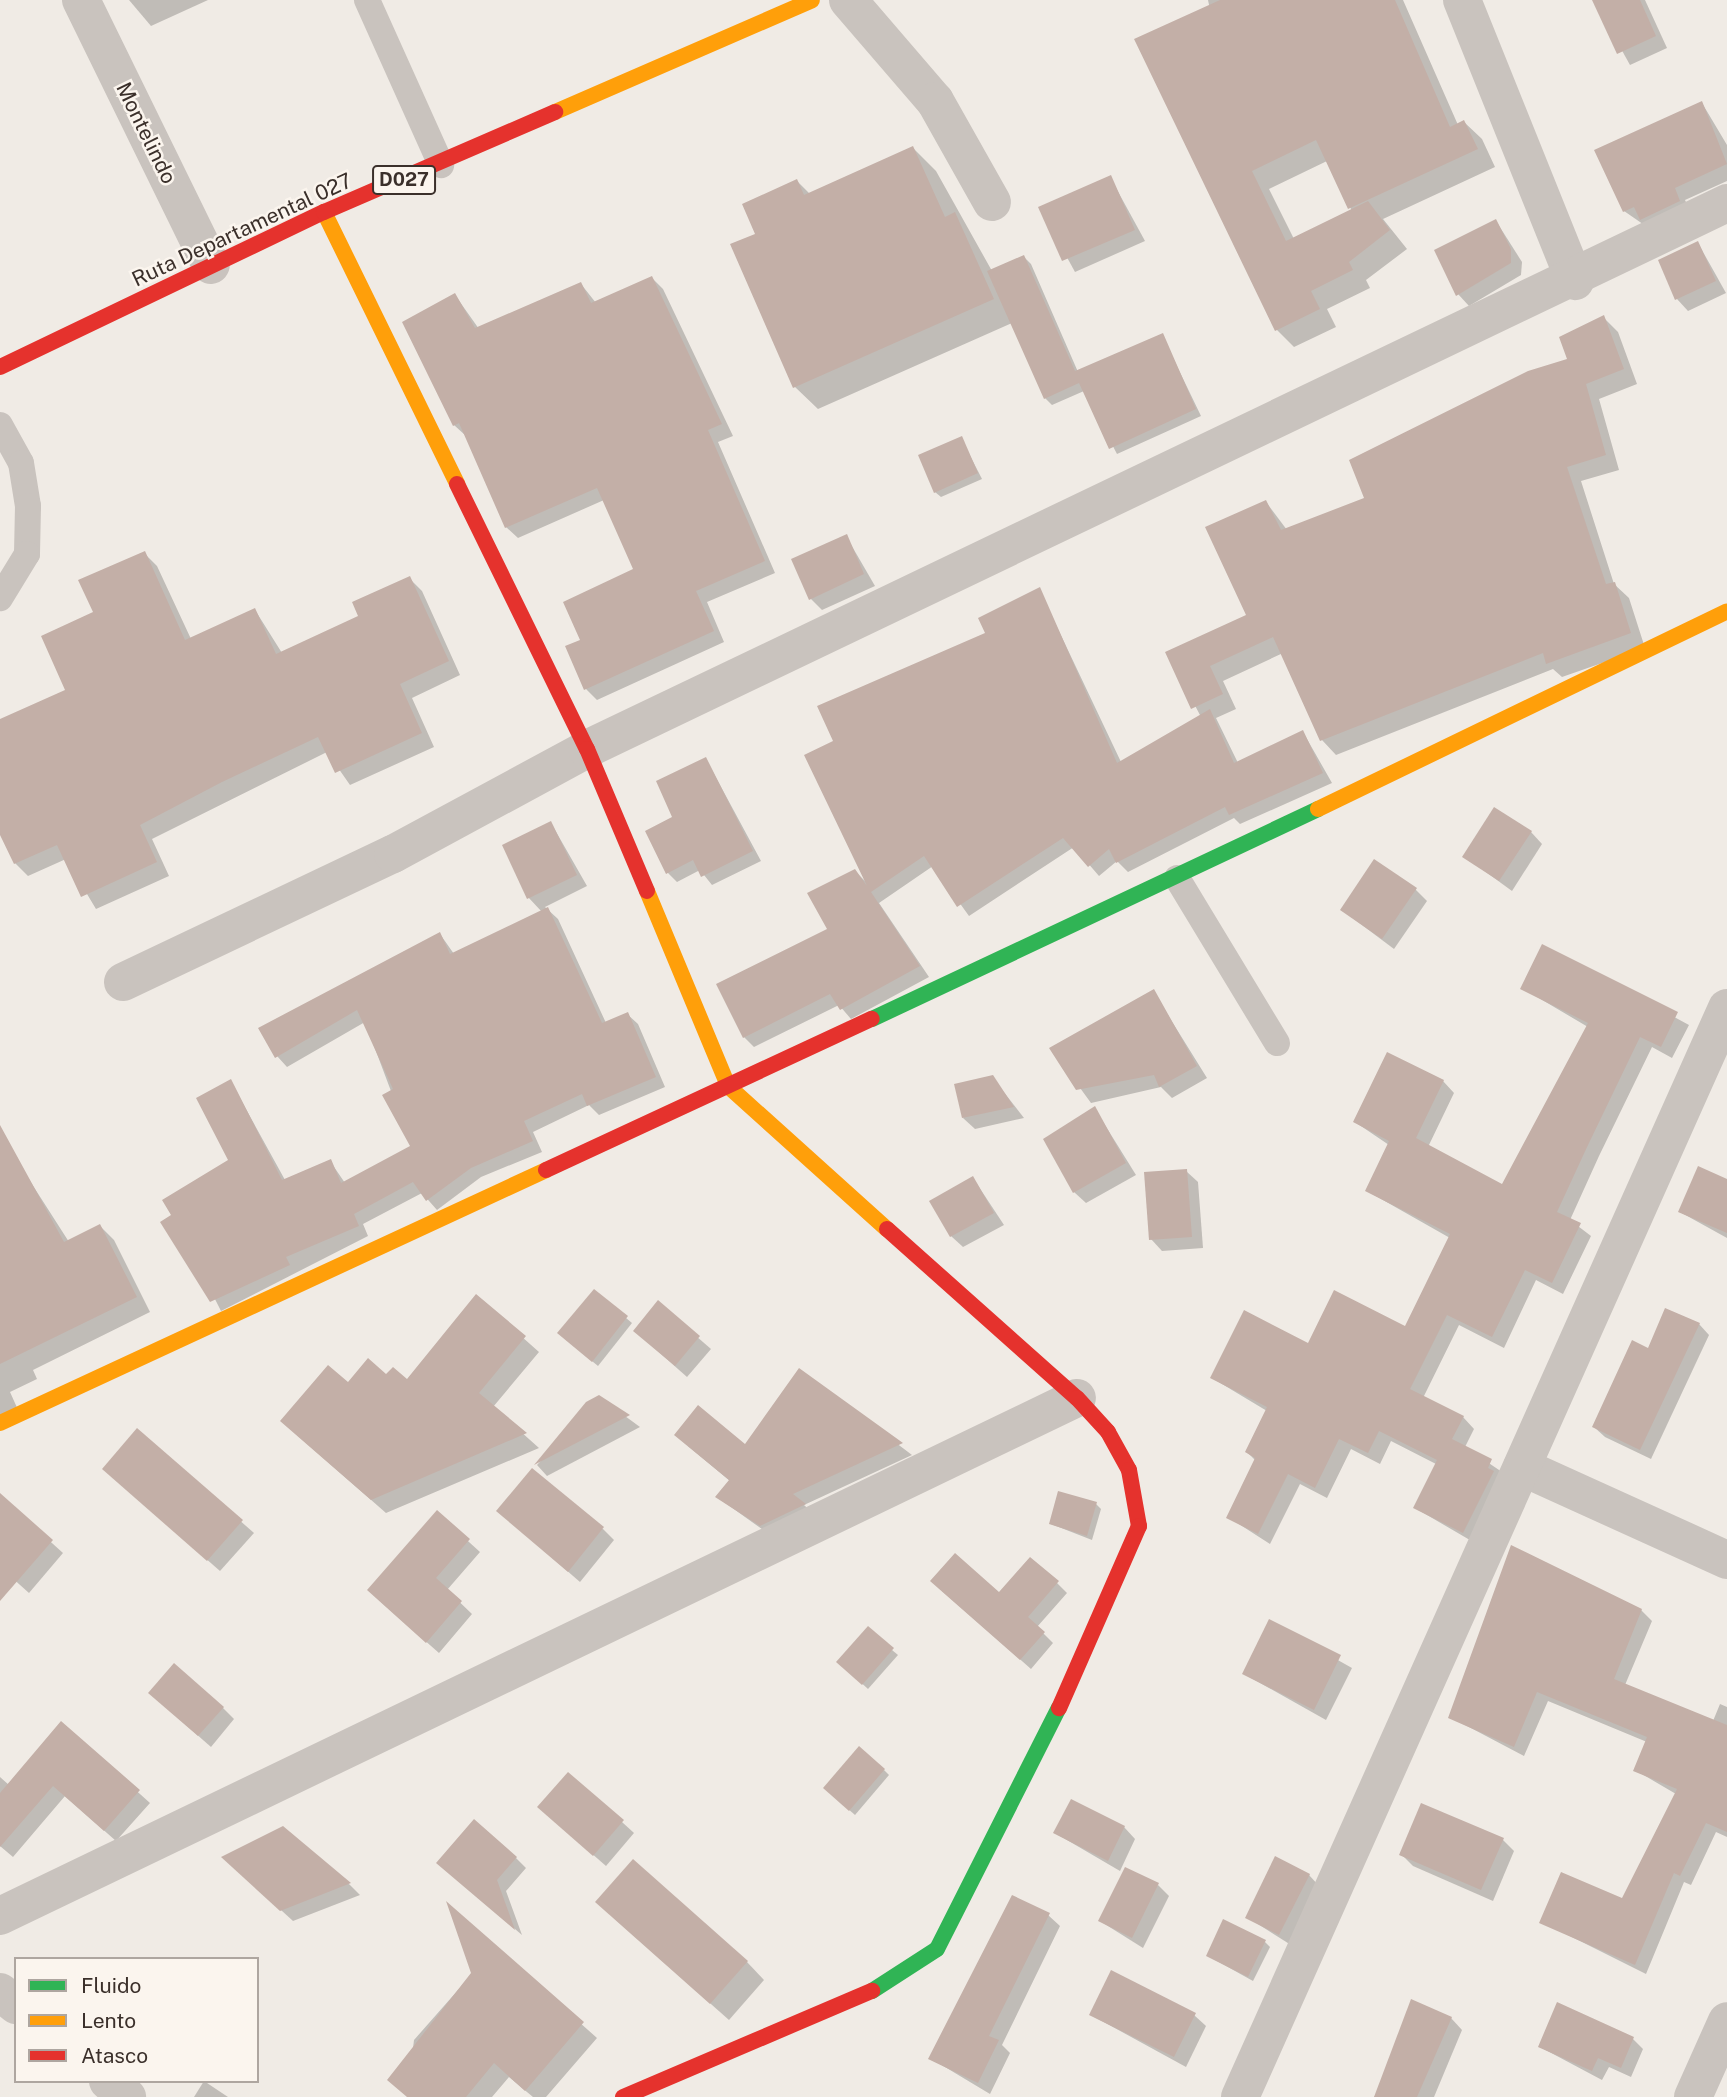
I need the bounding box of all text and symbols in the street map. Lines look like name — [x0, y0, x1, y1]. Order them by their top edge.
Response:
street label: Montelindo — [111, 78, 181, 188]
road number: D027 — [371, 164, 437, 196]
street label: Ruta Departamental 027 — [128, 168, 356, 292]
legend — [14, 1957, 259, 2083]
text: Fluido — [81, 1973, 141, 1998]
text: Lento — [81, 2008, 136, 2033]
text: Atasco — [81, 2043, 148, 2068]

